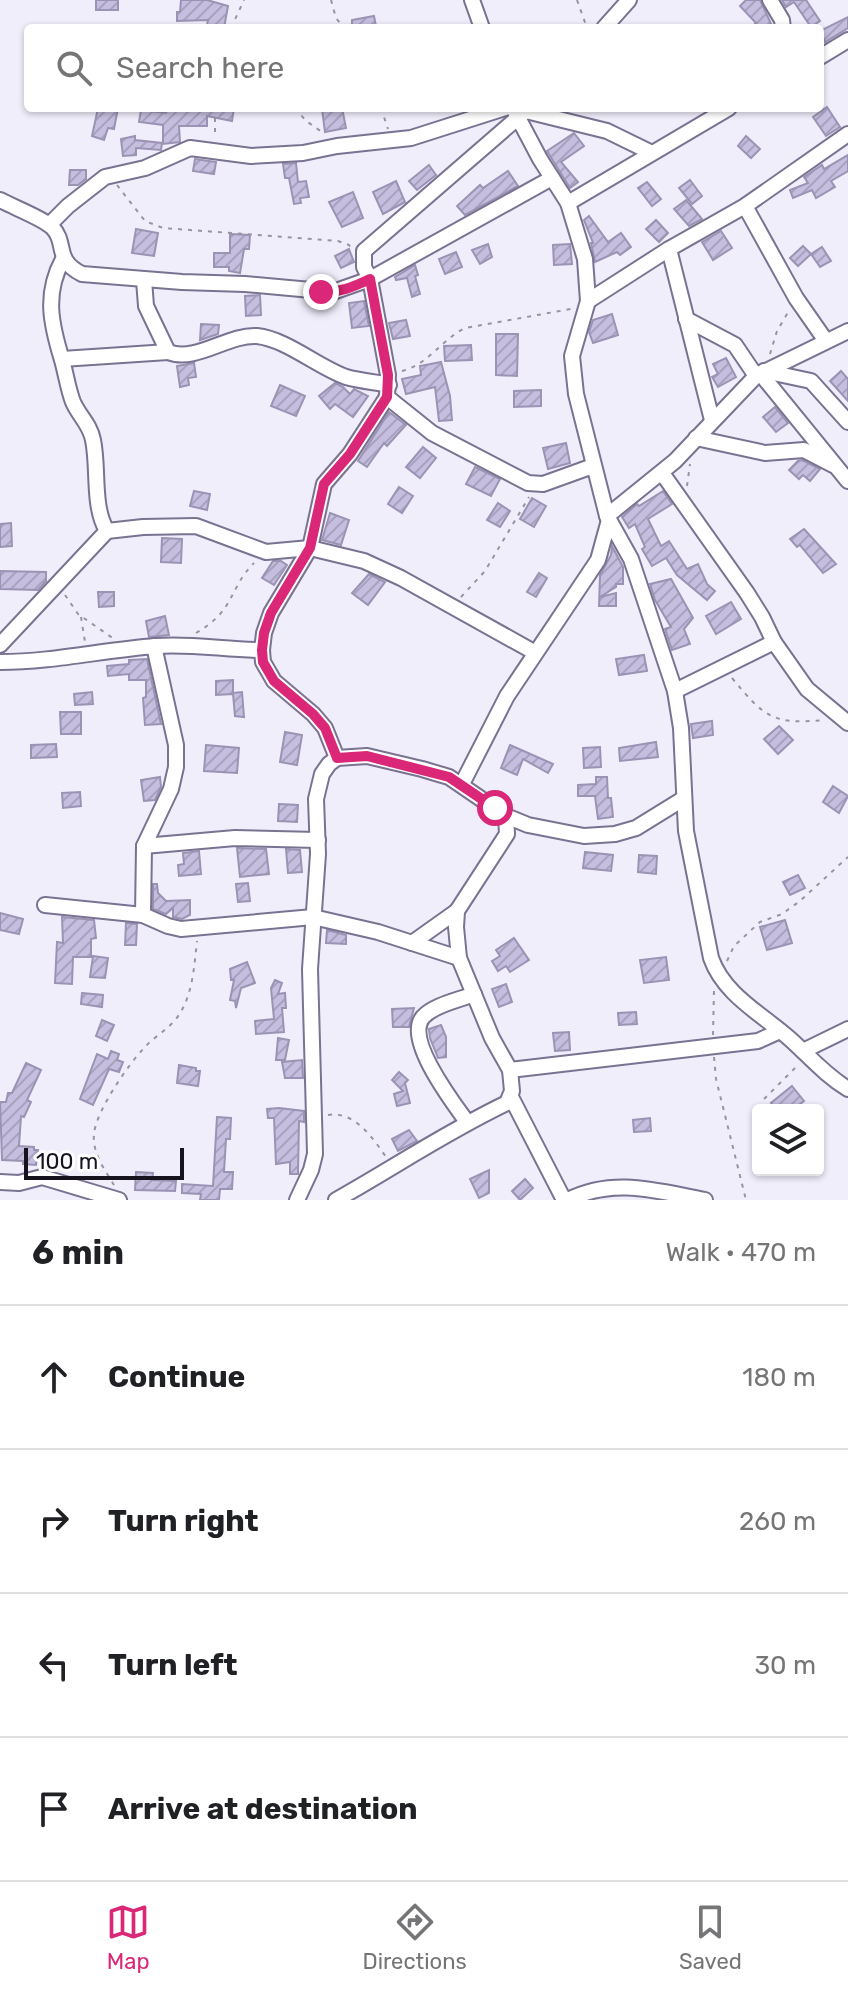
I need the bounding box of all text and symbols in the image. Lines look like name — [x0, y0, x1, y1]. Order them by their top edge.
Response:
search box — [24, 24, 824, 112]
icon: search — [52, 46, 96, 90]
text: Search here — [116, 50, 284, 86]
route end — [303, 274, 339, 310]
route start — [477, 790, 513, 826]
map controls — [752, 1104, 824, 1176]
button: layers — [752, 1104, 824, 1176]
scale bar — [24, 1144, 184, 1180]
text: 100 m — [36, 1148, 98, 1175]
text: 6 min — [32, 1232, 124, 1273]
text: Walk · 470 m — [666, 1237, 816, 1268]
icon: ahead — [32, 1355, 76, 1399]
text: Continue — [108, 1359, 245, 1395]
text: 180 m — [742, 1362, 816, 1393]
icon: right — [32, 1499, 76, 1543]
text: Turn right — [108, 1503, 259, 1539]
text: 260 m — [739, 1506, 816, 1537]
icon: left — [32, 1643, 76, 1687]
text: Turn left — [108, 1647, 238, 1683]
text: 30 m — [754, 1650, 816, 1681]
icon: arrive — [32, 1787, 76, 1831]
text: Arrive at destination — [108, 1791, 418, 1827]
tab: Map — [106, 1900, 150, 1975]
tab: Directions — [362, 1900, 467, 1975]
tab: Saved — [679, 1900, 742, 1975]

